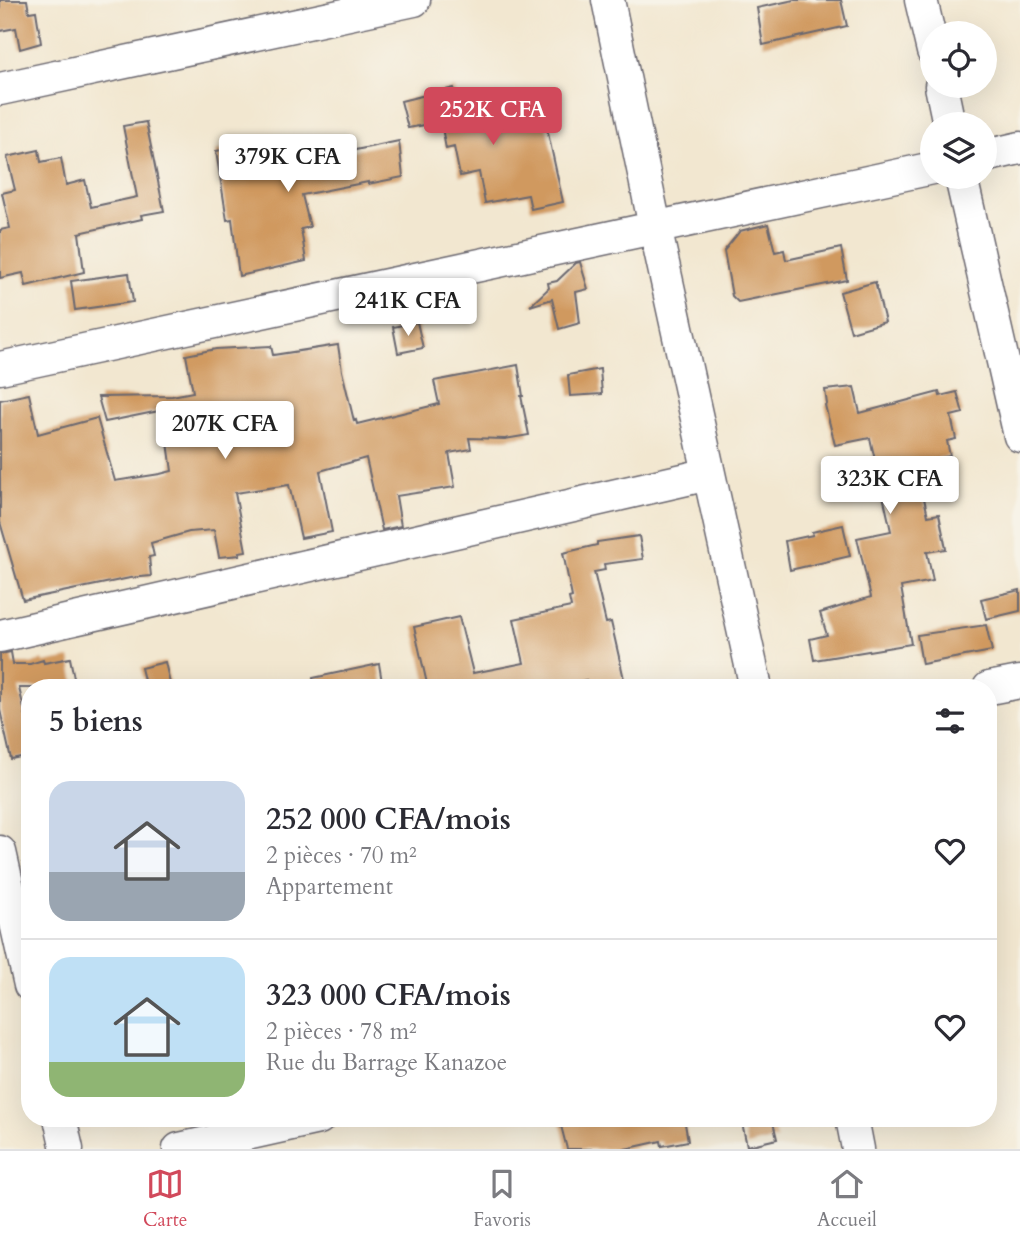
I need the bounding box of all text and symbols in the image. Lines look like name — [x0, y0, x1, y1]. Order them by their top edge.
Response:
map controls — [920, 21, 997, 189]
button: locate — [920, 21, 997, 98]
pin: 252K CFA — [421, 88, 565, 147]
text: 252K CFA — [440, 94, 546, 125]
button: layers — [920, 112, 997, 189]
pin: 379K CFA — [216, 134, 360, 194]
text: 379K CFA — [235, 141, 341, 172]
pin: 241K CFA — [336, 278, 480, 338]
text: 241K CFA — [355, 285, 461, 316]
pin: 207K CFA — [153, 402, 297, 461]
text: 207K CFA — [172, 408, 278, 439]
pin: 323K CFA — [818, 456, 962, 516]
text: 323K CFA — [837, 463, 943, 494]
text: 5 biens — [49, 701, 143, 742]
icon: filters — [931, 702, 969, 740]
text: 252 000 CFA/mois — [266, 799, 511, 840]
icon: home — [105, 809, 189, 893]
icon: heart — [931, 832, 969, 870]
text: 2 pièces · 70 m² — [266, 840, 417, 871]
text: Appartement — [266, 871, 393, 902]
text: 323 000 CFA/mois — [266, 975, 511, 1016]
icon: home — [105, 985, 189, 1069]
icon: heart — [931, 1008, 969, 1046]
text: 2 pièces · 78 m² — [266, 1016, 417, 1047]
text: Rue du Barrage Kanazoe — [266, 1047, 507, 1078]
tab: Carte — [143, 1165, 187, 1233]
tab: Favoris — [473, 1165, 531, 1233]
tab: Accueil — [817, 1165, 877, 1233]

